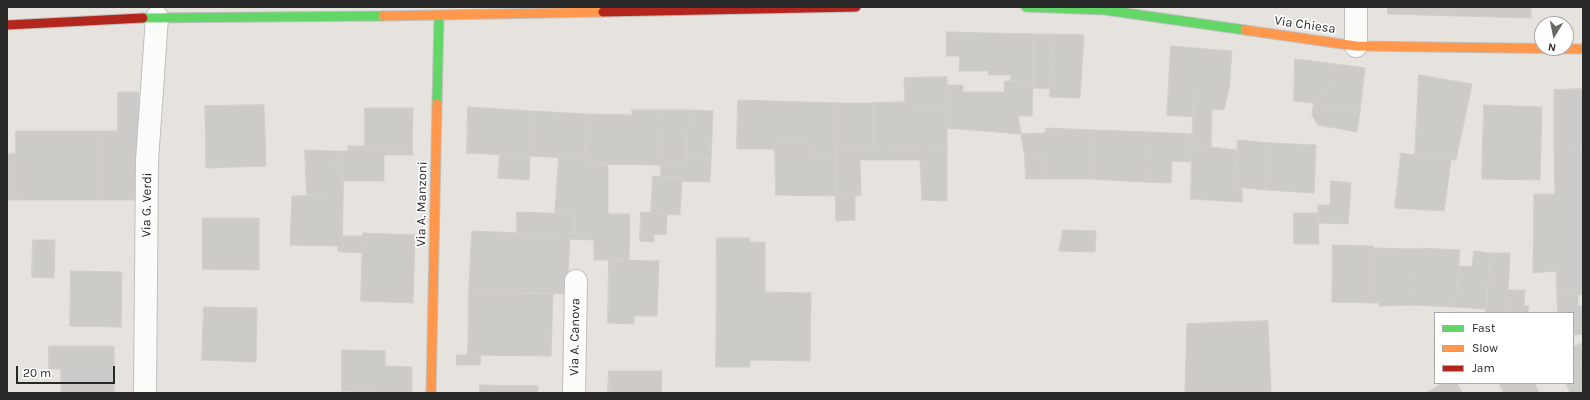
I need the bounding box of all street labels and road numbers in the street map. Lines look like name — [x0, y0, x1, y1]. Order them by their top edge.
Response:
street label: Via Chiesa — [1273, 13, 1337, 37]
street label: Via A. Manzoni — [413, 161, 431, 247]
street label: Via G. Verdi — [139, 172, 155, 238]
street label: Via A. Canova — [567, 298, 583, 376]

